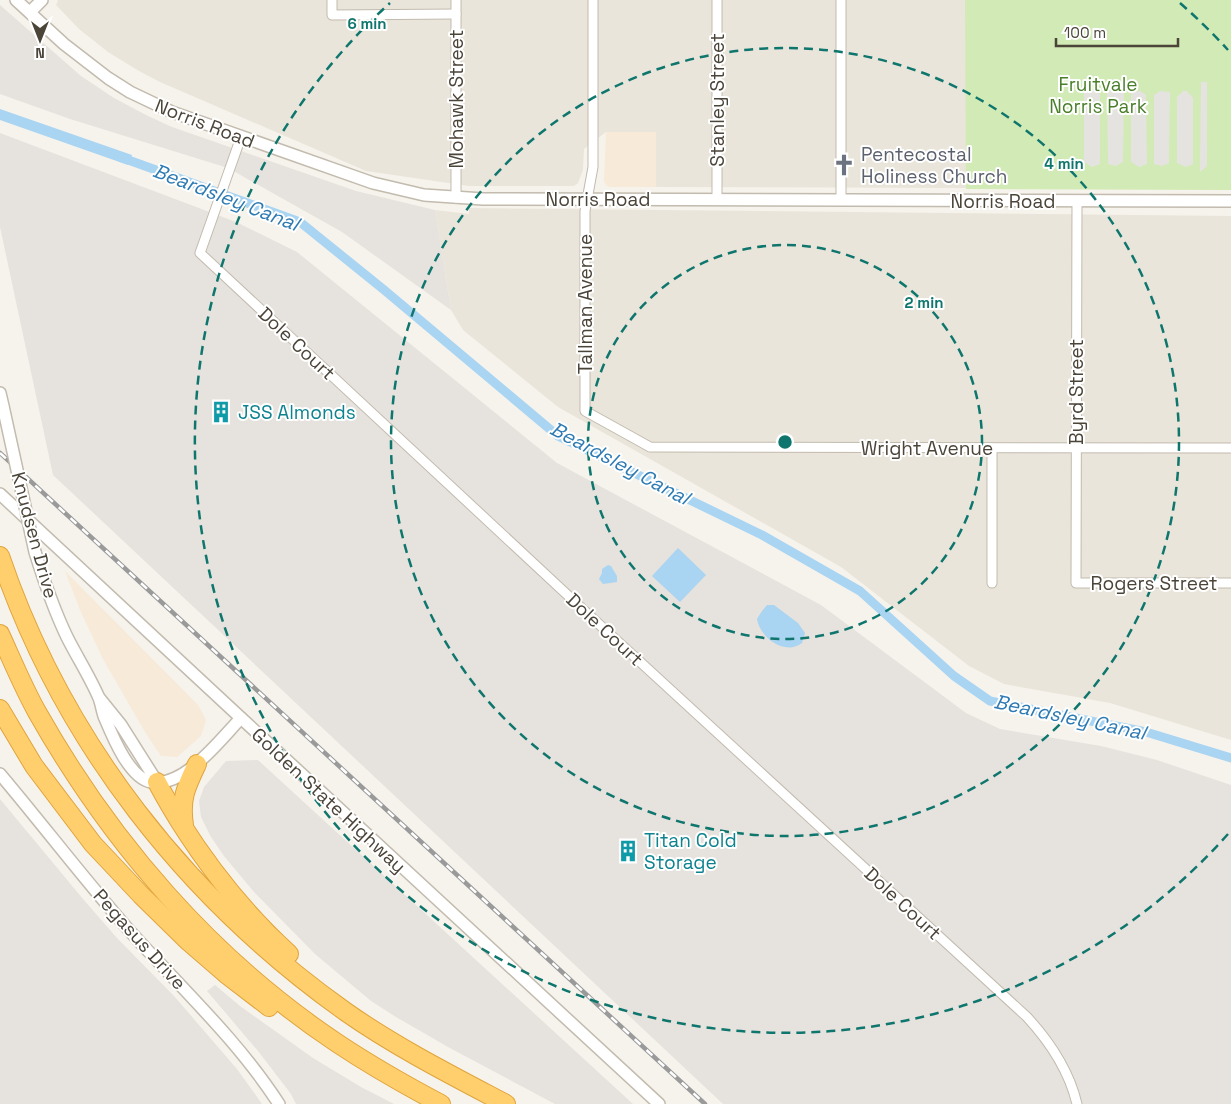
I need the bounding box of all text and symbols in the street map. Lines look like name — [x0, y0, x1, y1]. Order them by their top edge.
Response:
text: 6 min — [347, 14, 387, 33]
north arrow — [15, 15, 65, 65]
scale bar — [1056, 15, 1178, 47]
text: 100 m — [1064, 23, 1106, 42]
street label: Mohawk Street — [444, 30, 469, 168]
street label: Stanley Street — [705, 33, 730, 167]
text: N — [35, 44, 45, 62]
park label: Fruitvale Norris Park — [1049, 72, 1147, 119]
street label: Norris Road — [151, 93, 258, 154]
place label: Pentecostal Holiness Church — [861, 142, 1007, 189]
church icon: Pentecostal Holiness Church — [831, 152, 857, 178]
text: 4 min — [1044, 154, 1084, 173]
water label: Beardsley Canal — [149, 157, 305, 238]
street label: Norris Road — [546, 187, 650, 212]
street label: Norris Road — [951, 189, 1055, 214]
street label: Tallman Avenue — [573, 234, 598, 374]
text: 2 min — [905, 293, 943, 312]
street label: Dole Court — [253, 301, 341, 385]
street label: Byrd Street — [1064, 339, 1089, 445]
building icon: JSS Almonds — [208, 399, 234, 425]
place label: JSS Almonds — [238, 400, 356, 425]
water label: Beardsley Canal — [546, 415, 696, 512]
centre of rings — [776, 433, 794, 451]
street label: Wright Avenue — [861, 436, 993, 461]
street label: Knudsen Drive — [6, 469, 63, 601]
street label: Rogers Street — [1090, 571, 1218, 596]
street label: Dole Court — [561, 587, 649, 671]
water label: Beardsley Canal — [992, 688, 1150, 746]
street label: Golden State Highway — [246, 722, 411, 879]
place label: Titan Cold Storage — [644, 828, 737, 875]
building icon: Titan Cold Storage — [615, 838, 641, 864]
street label: Dole Court — [859, 861, 947, 945]
street label: Pegasus Drive — [88, 884, 192, 995]

